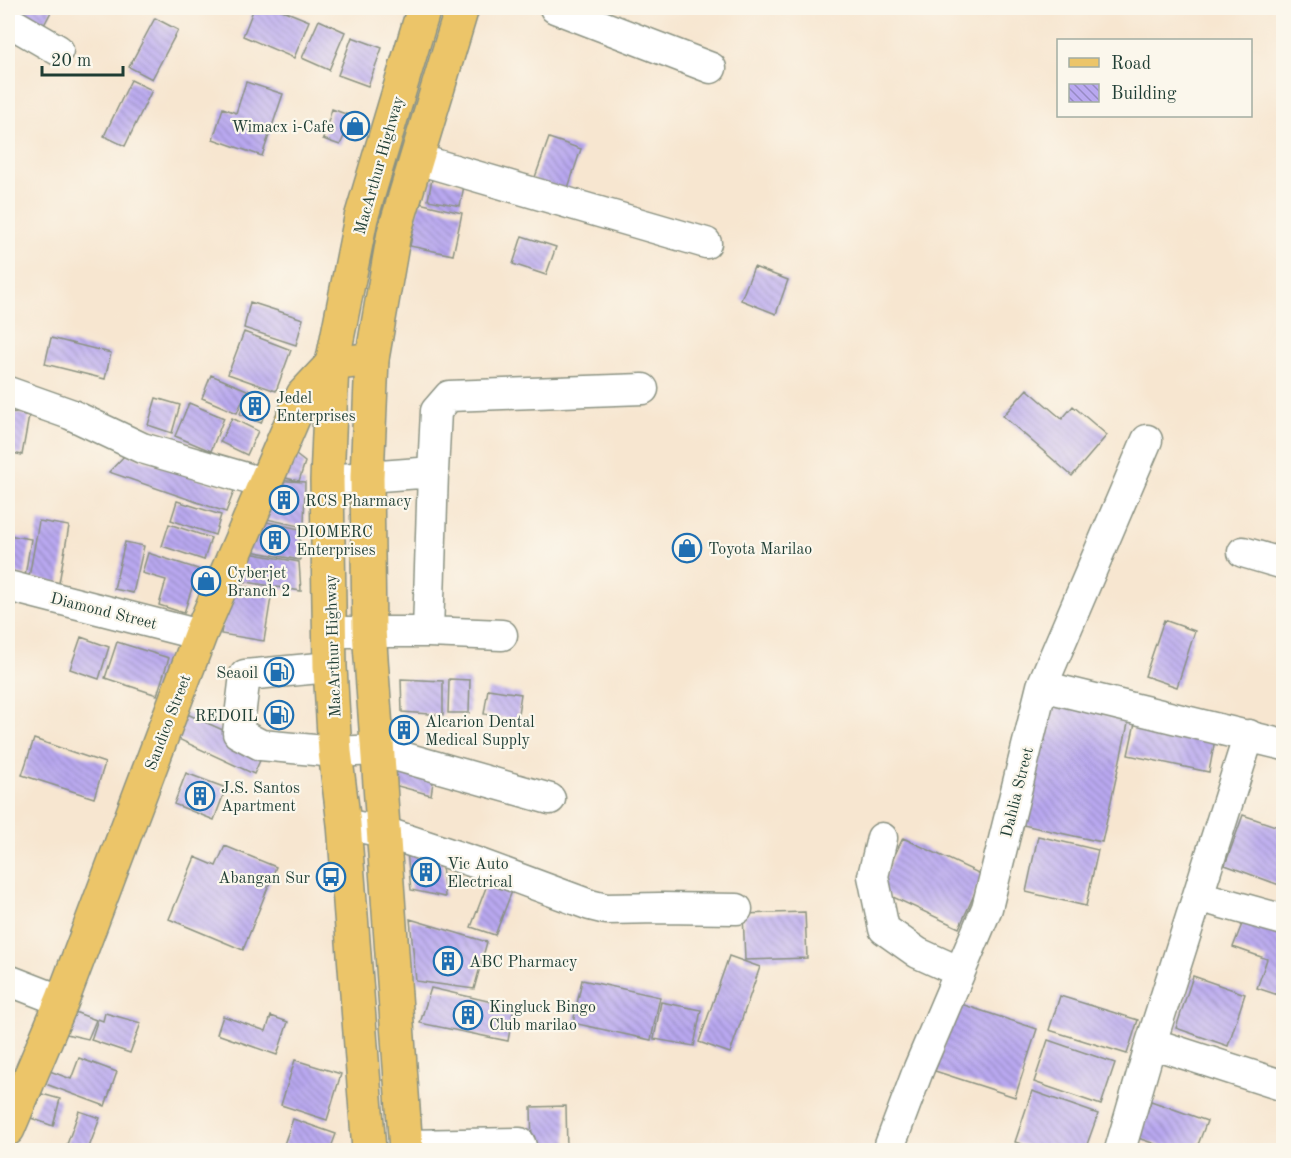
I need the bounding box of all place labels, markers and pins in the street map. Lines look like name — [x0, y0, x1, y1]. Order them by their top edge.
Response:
shop icon: Wimacx i-Cafe — [339, 110, 371, 142]
place label: Wimacx i-Cafe — [231, 120, 334, 136]
building icon: Jedel Enterprises — [239, 390, 271, 422]
place label: Jedel Enterprises — [276, 391, 356, 425]
building icon: RCS Pharmacy — [268, 484, 300, 516]
place label: RCS Pharmacy — [305, 494, 412, 510]
building icon: DIOMERC Enterprises — [259, 524, 291, 556]
place label: DIOMERC Enterprises — [296, 525, 376, 559]
shop icon: Toyota Marilao — [671, 532, 703, 564]
place label: Toyota Marilao — [708, 542, 812, 558]
shop icon: Cyberjet Branch 2 — [190, 565, 222, 597]
place label: Cyberjet Branch 2 — [227, 566, 291, 600]
fuel station icon: Seaoil — [263, 656, 295, 688]
place label: Seaoil — [216, 666, 258, 682]
fuel station icon: REDOIL — [263, 699, 295, 731]
place label: REDOIL — [195, 709, 258, 725]
building icon: Alcarion Dental Medical Supply — [388, 714, 420, 746]
place label: Alcarion Dental Medical Supply — [425, 715, 535, 749]
building icon: J.S. Santos Apartment — [184, 780, 216, 812]
place label: J.S. Santos Apartment — [221, 781, 300, 815]
building icon: Vic Auto Electrical — [410, 856, 442, 888]
place label: Vic Auto Electrical — [447, 857, 512, 891]
bus stop icon: Abangan Sur — [315, 861, 347, 893]
place label: Abangan Sur — [218, 871, 310, 887]
building icon: ABC Pharmacy — [432, 945, 464, 977]
place label: ABC Pharmacy — [469, 955, 578, 971]
building icon: Kingluck Bingo Club marilao — [452, 999, 484, 1031]
place label: Kingluck Bingo Club marilao — [489, 1000, 596, 1034]

